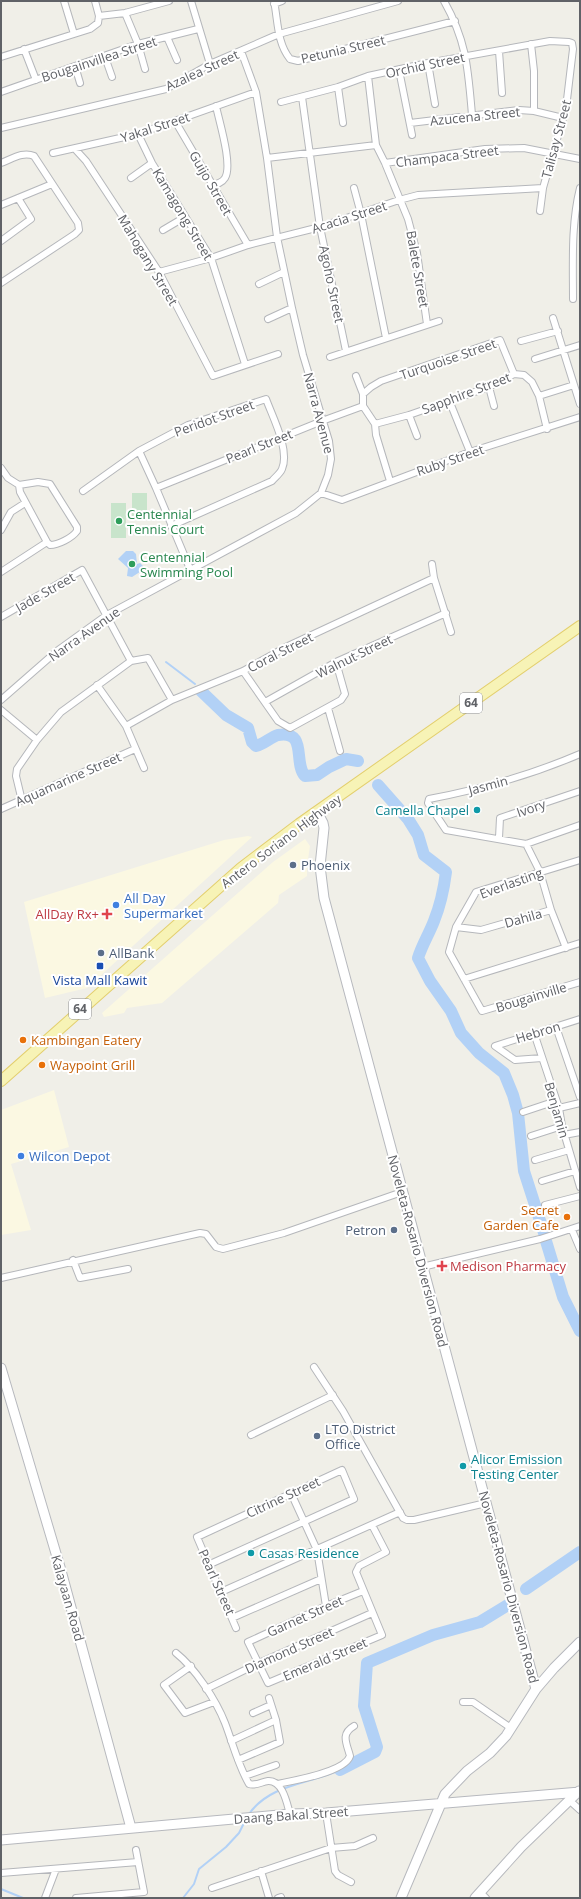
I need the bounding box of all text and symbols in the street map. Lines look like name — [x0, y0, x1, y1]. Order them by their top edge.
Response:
street label: Petunia Street — [299, 30, 387, 67]
street label: Bougainvillea Street — [39, 32, 159, 86]
street label: Azalea Street — [162, 45, 242, 95]
street label: Orchid Street — [384, 48, 467, 82]
street label: Talisay Street — [537, 97, 575, 180]
street label: Azucena Street — [429, 102, 521, 130]
street label: Yakal Street — [118, 107, 192, 147]
street label: Champaca Street — [394, 141, 500, 171]
street label: Guijo Street — [185, 148, 237, 219]
street label: Kamagong Street — [148, 165, 218, 264]
street label: Acacia Street — [309, 196, 389, 238]
street label: Mahogany Street — [114, 211, 182, 309]
street label: Balete Street — [402, 229, 434, 309]
street label: Agoho Street — [315, 244, 349, 325]
street label: Turquoise Street — [397, 334, 499, 384]
street label: Sapphire Street — [419, 368, 513, 418]
street label: Narra Avenue — [300, 370, 338, 456]
street label: Peridot Street — [172, 395, 257, 441]
street label: Pearl Street — [223, 424, 295, 468]
street label: Ruby Street — [414, 440, 486, 480]
place label: Centennial Tennis Court — [127, 505, 205, 538]
marker: Centennial Tennis Court — [114, 516, 124, 526]
place label: Centennial Swimming Pool — [140, 548, 233, 581]
marker: Centennial Swimming Pool — [127, 559, 137, 569]
street label: Jade Street — [10, 568, 78, 617]
street label: Narra Avenue — [45, 603, 123, 665]
street label: Coral Street — [244, 628, 316, 676]
street label: Walnut Street — [313, 630, 395, 682]
road number: 64 — [460, 693, 482, 713]
street label: Aquamarine Street — [12, 747, 124, 810]
street label: Jasmin — [464, 771, 510, 799]
street label: Antero Soriano Highway — [217, 790, 345, 892]
street label: Ivory — [514, 794, 548, 821]
place label: Camella Chapel — [375, 801, 469, 819]
marker: Camella Chapel — [472, 805, 482, 815]
place label: Phoenix — [301, 856, 350, 874]
marker: Phoenix — [288, 860, 298, 870]
street label: Everlasting — [477, 863, 545, 903]
place label: All Day Supermarket — [124, 889, 203, 922]
marker: All Day Supermarket — [111, 900, 121, 910]
street label: Dahila — [502, 904, 544, 932]
place label: AllDay Rx+ — [35, 905, 99, 923]
marker: AllDay Rx+ — [102, 909, 112, 919]
place label: AllBank — [109, 944, 154, 962]
marker: AllBank — [96, 948, 106, 958]
marker: Vista Mall Kawit — [95, 961, 105, 971]
place label: Vista Mall Kawit — [53, 971, 148, 989]
street label: Bougainville — [493, 978, 569, 1016]
road number: 64 — [69, 999, 91, 1019]
street label: Hebron — [513, 1017, 563, 1047]
place label: Kambingan Eatery — [31, 1031, 142, 1049]
marker: Kambingan Eatery — [18, 1035, 28, 1045]
place label: Waypoint Grill — [50, 1056, 135, 1074]
marker: Waypoint Grill — [37, 1060, 47, 1070]
street label: Benjamin — [540, 1080, 574, 1140]
place label: Wilcon Depot — [29, 1147, 110, 1165]
marker: Wilcon Depot — [16, 1151, 26, 1161]
street label: Noveleta-Rosario Diversion Road — [384, 1153, 452, 1349]
place label: Secret Garden Cafe — [483, 1201, 559, 1234]
marker: Secret Garden Cafe — [562, 1212, 572, 1222]
place label: Petron — [345, 1221, 386, 1239]
marker: Petron — [389, 1225, 399, 1235]
place label: Medison Pharmacy — [450, 1257, 566, 1275]
marker: Medison Pharmacy — [437, 1261, 447, 1271]
place label: LTO District Office — [325, 1420, 396, 1453]
marker: LTO District Office — [312, 1431, 322, 1441]
place label: Alicor Emission Testing Center — [471, 1450, 563, 1483]
marker: Alicor Emission Testing Center — [458, 1461, 468, 1471]
street label: Citrine Street — [243, 1472, 323, 1522]
street label: Noveleta-Rosario Diversion Road — [475, 1489, 543, 1685]
place label: Casas Residence — [259, 1544, 359, 1562]
street label: Pearl Street — [194, 1546, 240, 1618]
marker: Casas Residence — [246, 1548, 256, 1558]
street label: Kalayaan Road — [47, 1553, 89, 1643]
street label: Garnet Street — [264, 1591, 346, 1641]
street label: Diamond Street — [242, 1622, 337, 1678]
street label: Emerald Street — [280, 1633, 370, 1685]
street label: Daang Bakal Street — [233, 1802, 349, 1828]

